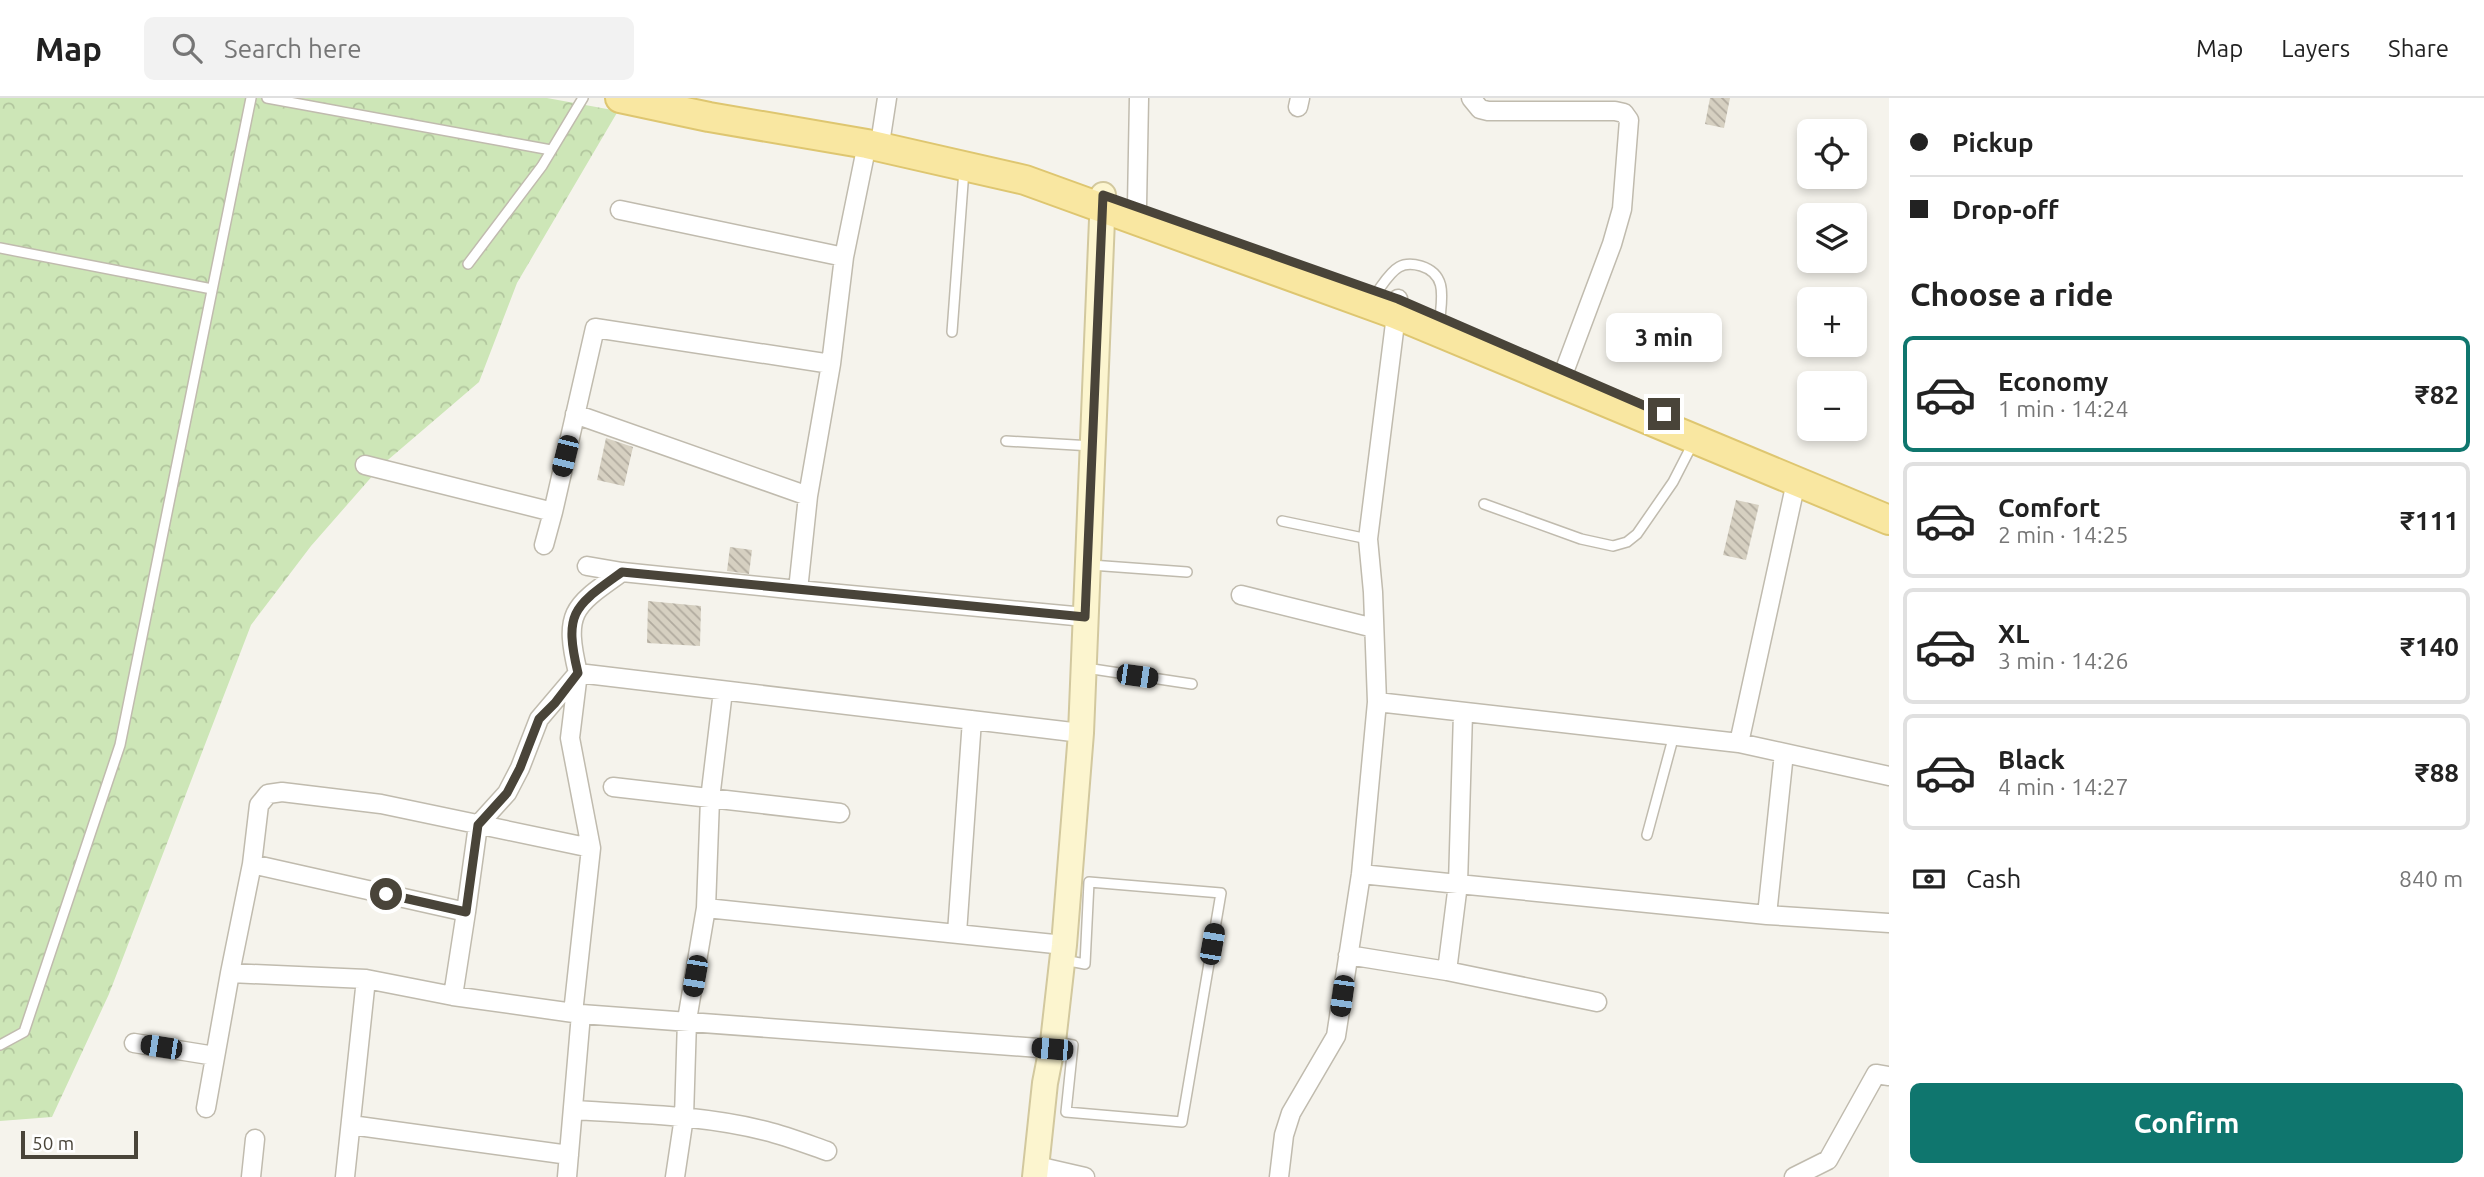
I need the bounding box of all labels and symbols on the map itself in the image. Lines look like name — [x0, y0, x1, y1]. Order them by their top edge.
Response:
callout: 3 min — [1606, 313, 1722, 362]
route end — [1648, 398, 1680, 430]
car — [550, 433, 581, 479]
car — [1115, 663, 1160, 689]
route start — [370, 878, 402, 910]
car — [1199, 921, 1226, 967]
car — [682, 953, 709, 999]
car — [1329, 974, 1356, 1018]
car — [139, 1033, 184, 1061]
car — [1031, 1037, 1074, 1061]
scale bar — [21, 1128, 138, 1160]

